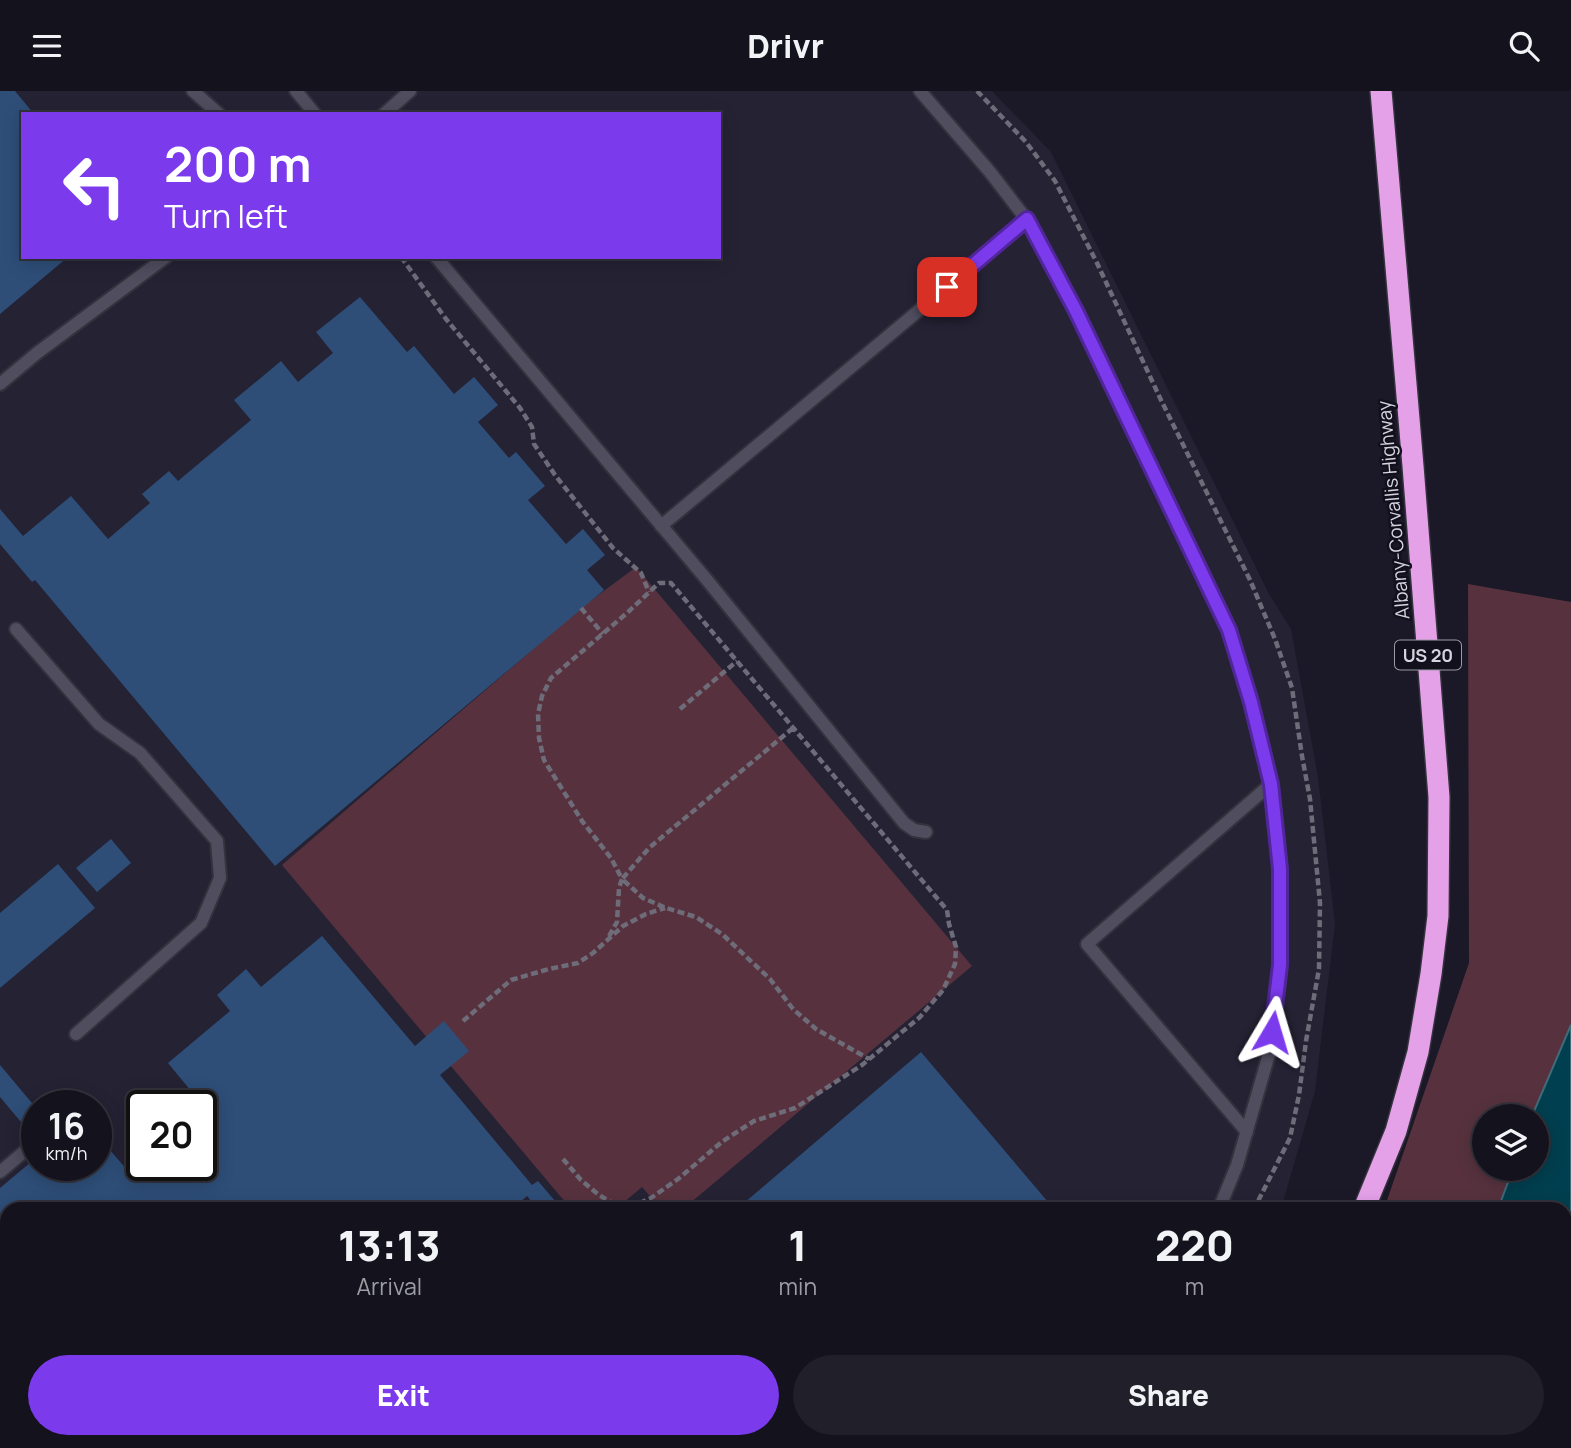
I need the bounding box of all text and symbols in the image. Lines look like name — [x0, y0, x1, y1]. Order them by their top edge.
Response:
text: Drivr — [747, 24, 824, 68]
icon: menu — [28, 27, 66, 65]
icon: search — [1505, 27, 1543, 65]
text: 200 m — [164, 130, 312, 197]
icon: left — [49, 140, 140, 231]
text: Turn left — [164, 194, 288, 238]
pin — [917, 257, 977, 317]
icon: arrive — [928, 268, 966, 306]
street label: Albany-Corvallis Highway — [1370, 399, 1416, 621]
road number: US 20 — [1395, 641, 1461, 669]
position arrow — [1235, 995, 1309, 1069]
speed limit sign: 20 — [126, 1090, 217, 1181]
text: 16 — [48, 1102, 85, 1150]
map controls — [1472, 1104, 1549, 1181]
button: layers — [1472, 1104, 1549, 1181]
text: km/h — [46, 1141, 87, 1165]
text: 13:13 — [338, 1216, 441, 1274]
text: 1 — [788, 1216, 807, 1274]
text: 220 — [1155, 1216, 1234, 1274]
text: Arrival — [356, 1270, 422, 1302]
text: min — [779, 1270, 817, 1302]
text: m — [1185, 1270, 1204, 1302]
button: Exit — [28, 1355, 779, 1435]
button: Share — [793, 1355, 1544, 1435]

